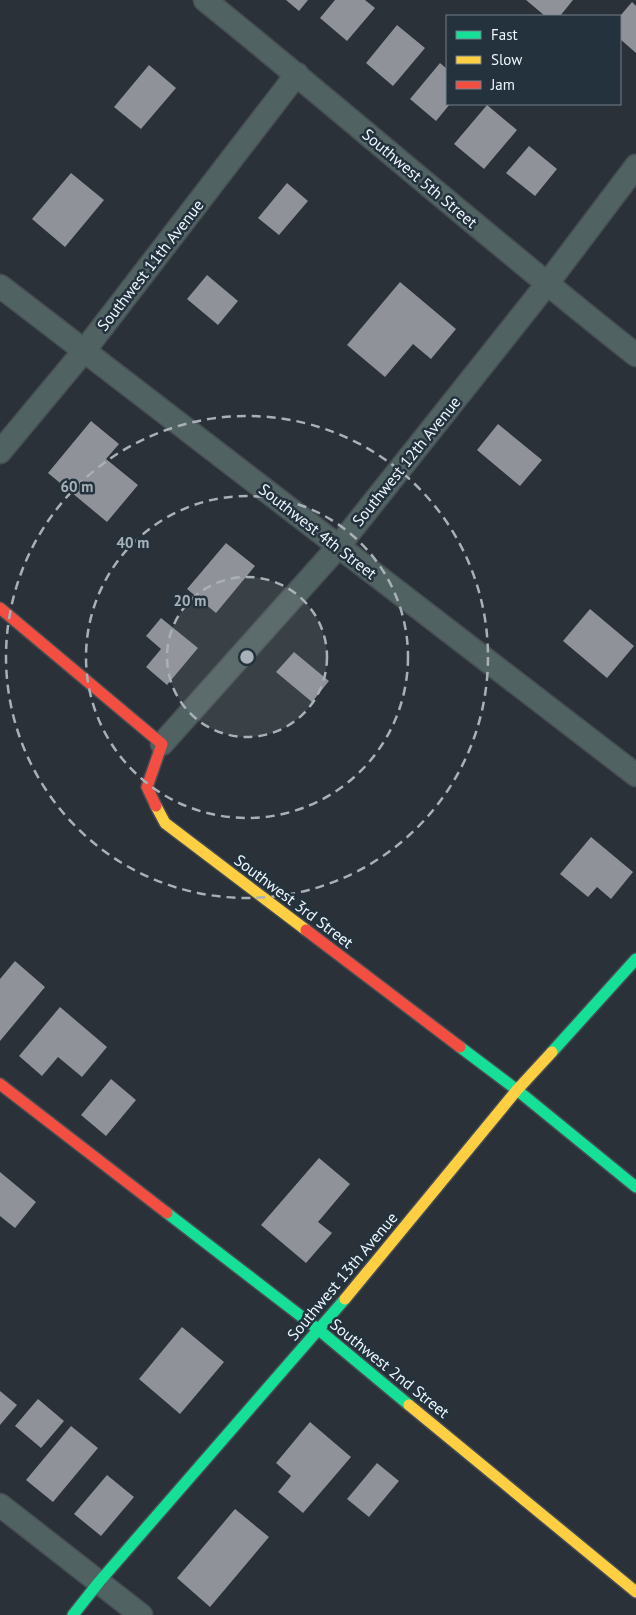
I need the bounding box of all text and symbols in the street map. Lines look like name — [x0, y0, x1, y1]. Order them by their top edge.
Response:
legend — [446, 15, 621, 105]
text: Fast — [491, 25, 518, 44]
text: Slow — [491, 50, 522, 69]
text: Jam — [490, 75, 515, 94]
street label: Southwest 5th Street — [358, 124, 482, 232]
street label: Southwest 11th Avenue — [92, 195, 208, 335]
street label: Southwest 12th Avenue — [347, 392, 465, 530]
text: 60 m — [61, 477, 93, 496]
street label: Southwest 4th Street — [255, 479, 381, 584]
text: 40 m — [117, 533, 149, 552]
text: 20 m — [174, 591, 206, 610]
centre of rings — [238, 648, 256, 666]
street label: Southwest 3rd Street — [231, 850, 358, 953]
street label: Southwest 13th Avenue — [282, 1208, 402, 1344]
street label: Southwest 2nd Street — [326, 1314, 454, 1422]

